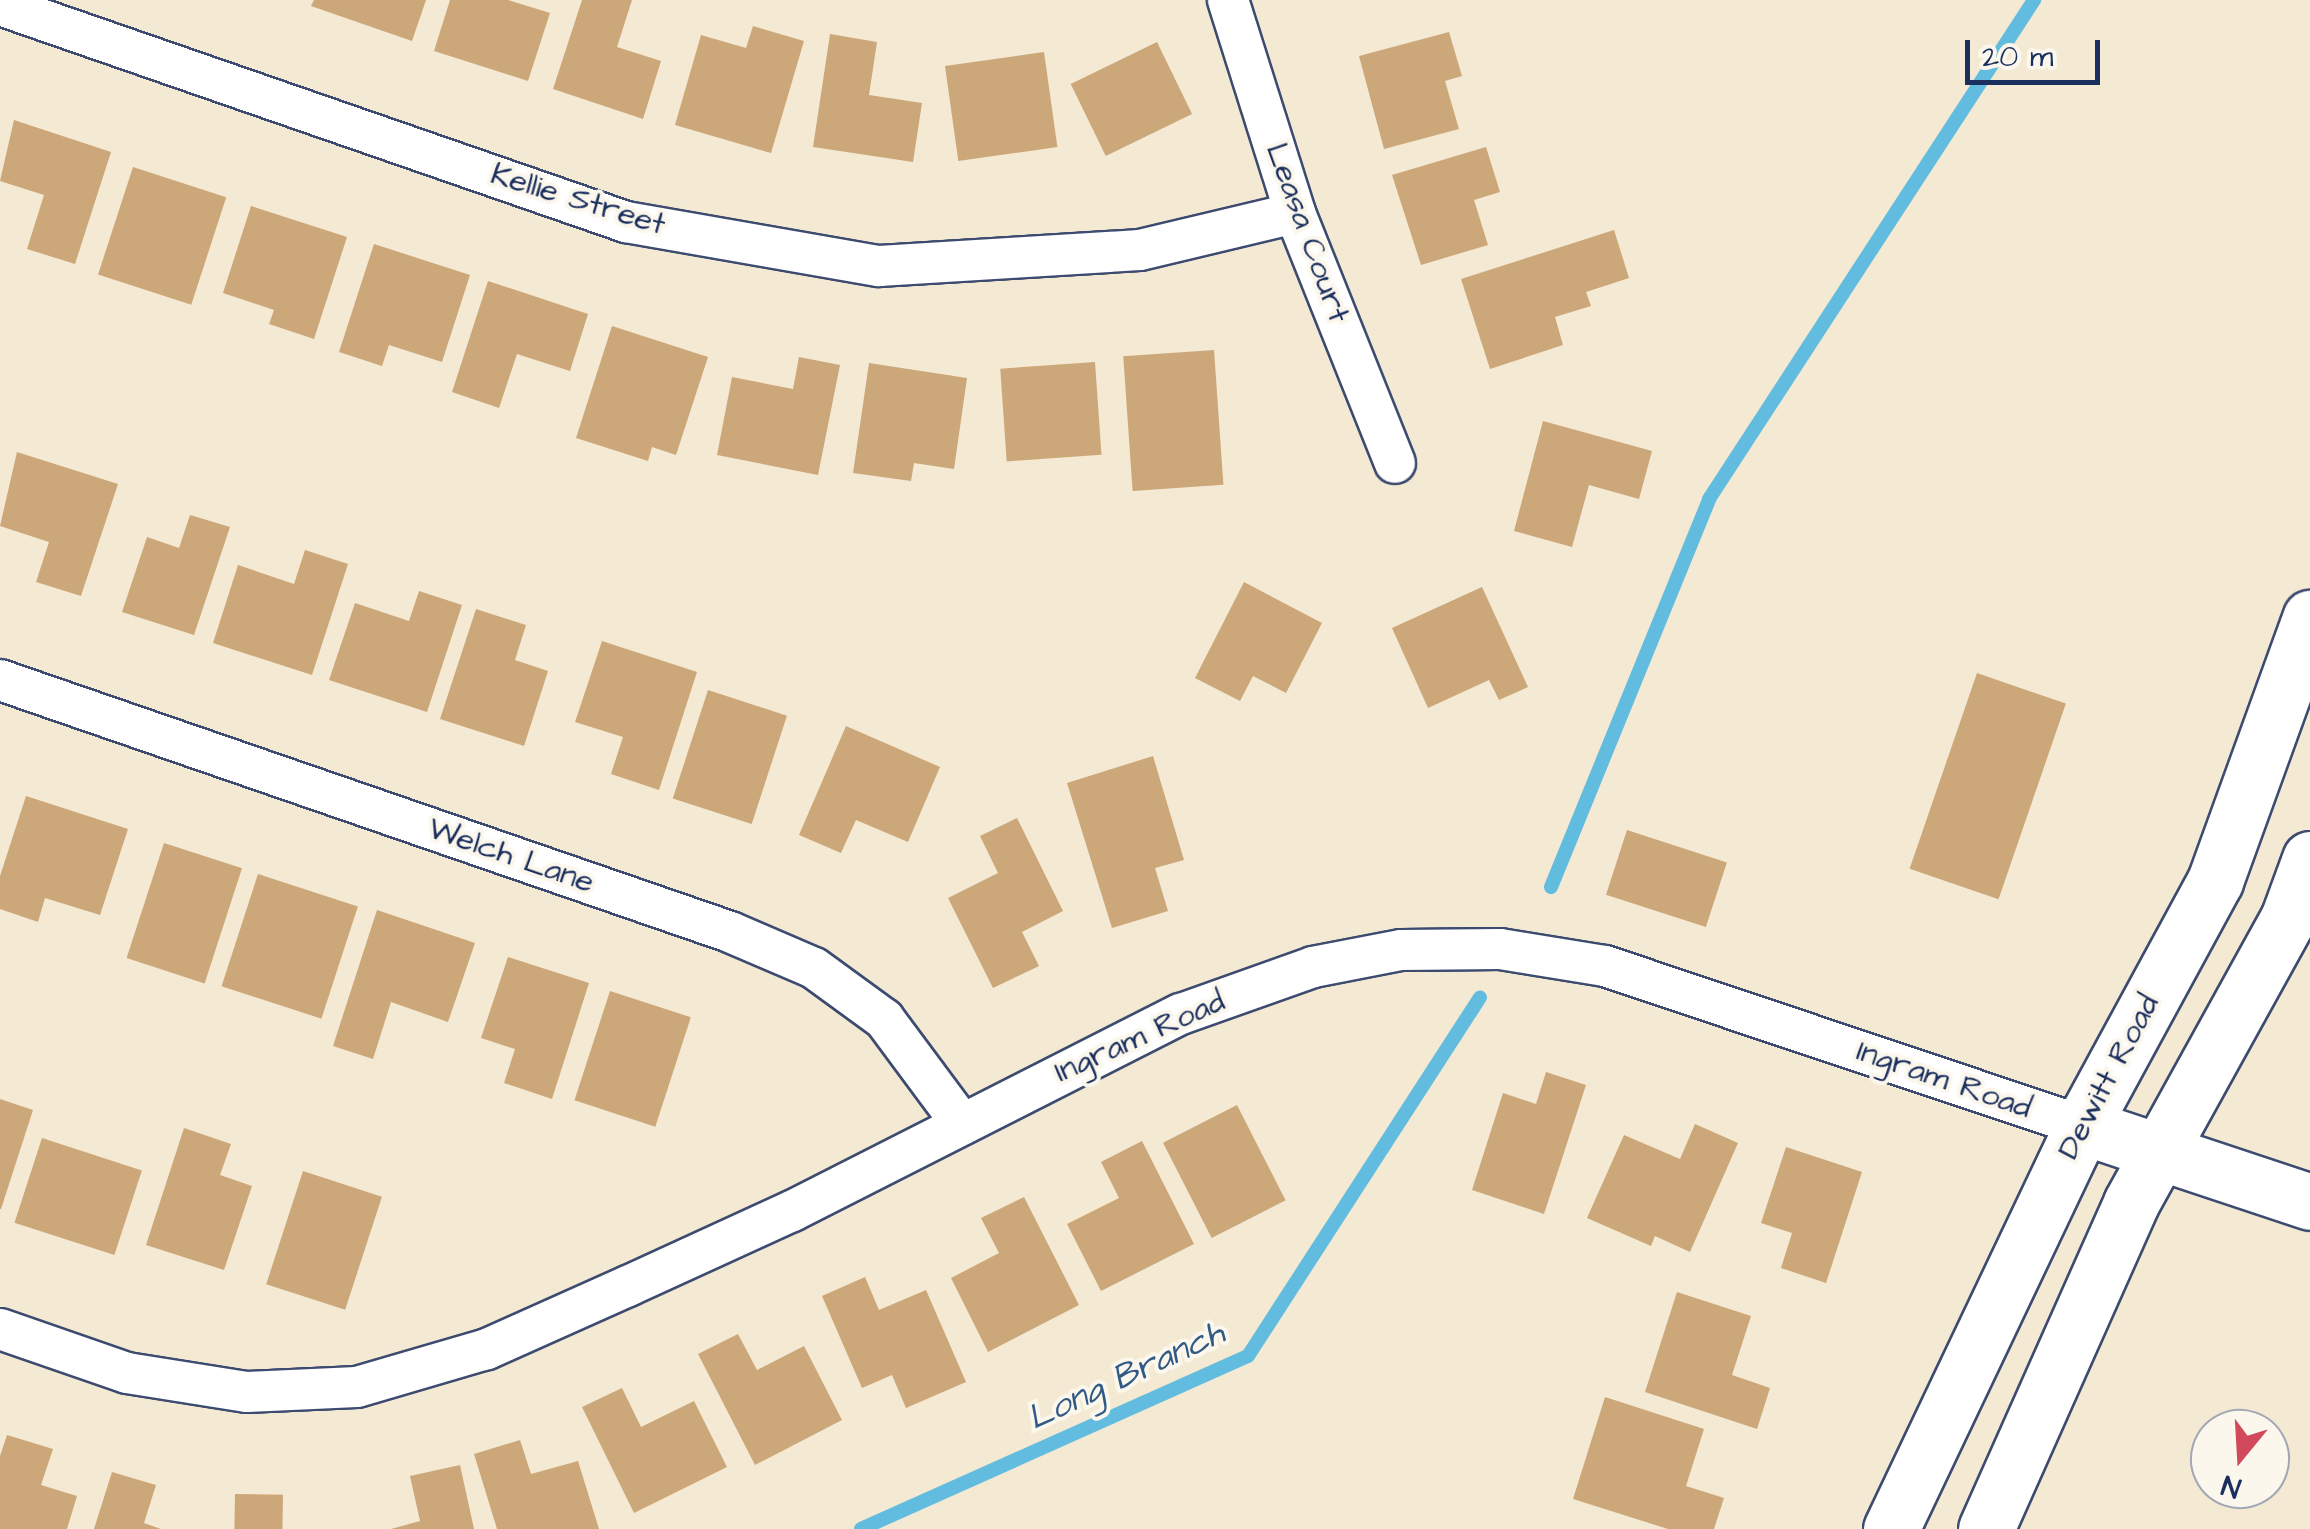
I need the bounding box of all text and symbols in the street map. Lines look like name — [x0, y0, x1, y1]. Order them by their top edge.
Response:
scale bar — [1970, 20, 2105, 82]
text: 20 m — [1982, 36, 2053, 78]
street label: Leasa Court — [1257, 138, 1357, 328]
street label: Kellie Street — [486, 155, 670, 245]
street label: Welch Lane — [423, 810, 599, 902]
street label: Ingram Road — [1049, 982, 1231, 1092]
street label: Dewitt Road — [2050, 988, 2168, 1166]
street label: Ingram Road — [1851, 1032, 2037, 1128]
water label: Long Branch — [1021, 1312, 1231, 1440]
north arrow — [2190, 1409, 2290, 1509]
text: N — [2217, 1465, 2246, 1507]

